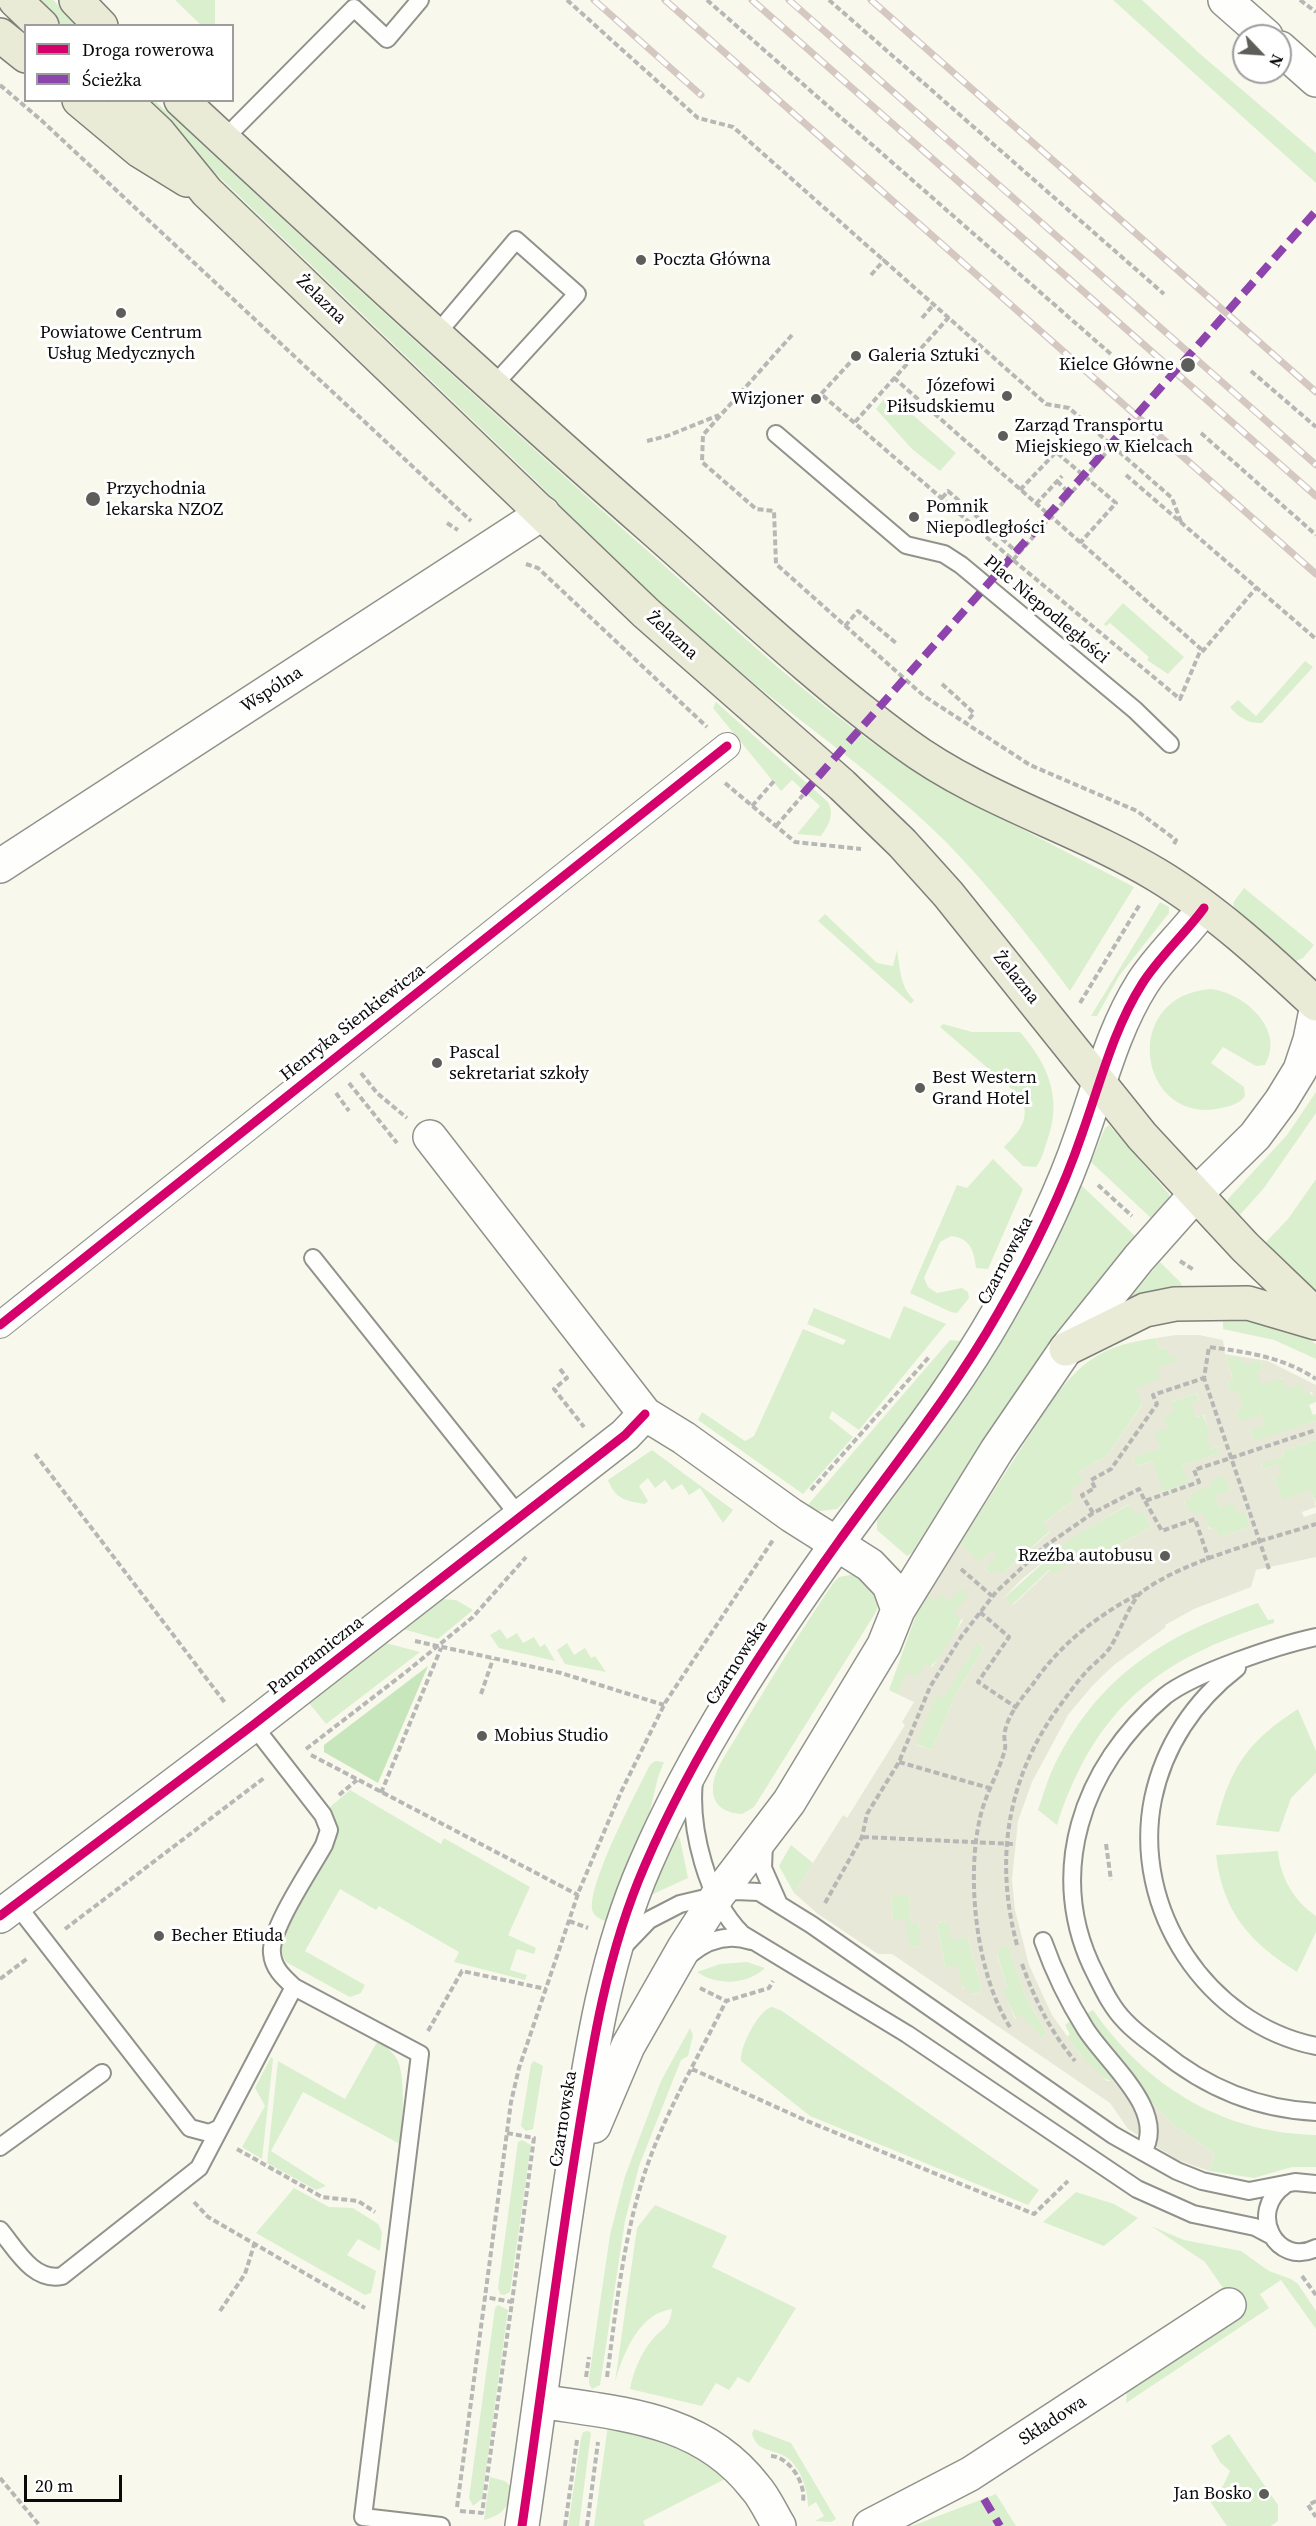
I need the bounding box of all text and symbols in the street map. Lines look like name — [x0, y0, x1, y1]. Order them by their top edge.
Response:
legend — [24, 24, 234, 102]
north arrow — [1232, 24, 1292, 84]
text: Droga rowerowa — [82, 37, 214, 62]
text: N — [1264, 51, 1289, 71]
text: Ścieżka — [82, 67, 142, 92]
place label: Poczta Główna — [653, 249, 771, 271]
marker: Poczta Główna — [634, 253, 648, 267]
street label: Żelazna — [291, 271, 351, 329]
marker: Powiatowe Centrum Usług Medycznych — [114, 306, 128, 320]
place label: Powiatowe Centrum Usług Medycznych — [40, 322, 202, 364]
place label: Galeria Sztuki — [868, 345, 979, 367]
marker: Galeria Sztuki — [849, 349, 863, 363]
place label: Kielce Główne — [1059, 354, 1174, 376]
marker: Kielce Główne — [1179, 356, 1197, 374]
place label: Józefowi Piłsudskiemu — [887, 375, 995, 418]
place label: Wizjoner — [731, 388, 804, 410]
marker: Józefowi Piłsudskiemu — [1000, 389, 1014, 403]
marker: Wizjoner — [809, 392, 823, 406]
place label: Zarząd Transportu Miejskiego w Kielcach — [1015, 415, 1193, 458]
marker: Zarząd Transportu Miejskiego w Kielcach — [996, 429, 1010, 443]
place label: Przychodnia lekarska NZOZ — [106, 478, 223, 520]
marker: Przychodnia lekarska NZOZ — [84, 490, 102, 508]
place label: Pomnik Niepodległości — [926, 496, 1045, 538]
marker: Pomnik Niepodległości — [907, 510, 921, 524]
street label: Plac Niepodległości — [979, 551, 1113, 669]
street label: Żelazna — [642, 607, 702, 665]
street label: Wspólna — [237, 662, 307, 718]
street label: Żelazna — [988, 947, 1044, 1009]
street label: Henryka Sienkiewicza — [276, 960, 430, 1086]
place label: Pascal sekretariat szkoły — [449, 1042, 589, 1084]
marker: Pascal sekretariat szkoły — [430, 1056, 444, 1070]
place label: Best Western Grand Hotel — [932, 1067, 1037, 1110]
marker: Best Western Grand Hotel — [913, 1081, 927, 1095]
street label: Czarnowska — [974, 1213, 1038, 1309]
place label: Rzeźba autobusu — [1018, 1545, 1153, 1567]
marker: Rzeźba autobusu — [1158, 1549, 1172, 1563]
street label: Panoramiczna — [264, 1612, 368, 1700]
street label: Czarnowska — [701, 1616, 773, 1710]
place label: Mobius Studio — [494, 1725, 608, 1747]
marker: Mobius Studio — [475, 1729, 489, 1743]
place label: Becher Etiuda — [171, 1925, 283, 1947]
marker: Becher Etiuda — [152, 1929, 166, 1943]
street label: Czarnowska — [546, 2069, 582, 2169]
street label: Składowa — [1015, 2391, 1091, 2451]
scale bar — [27, 2463, 124, 2501]
text: 20 m — [35, 2473, 73, 2498]
place label: Jan Bosko — [1173, 2483, 1252, 2505]
marker: Jan Bosko — [1257, 2487, 1271, 2501]

